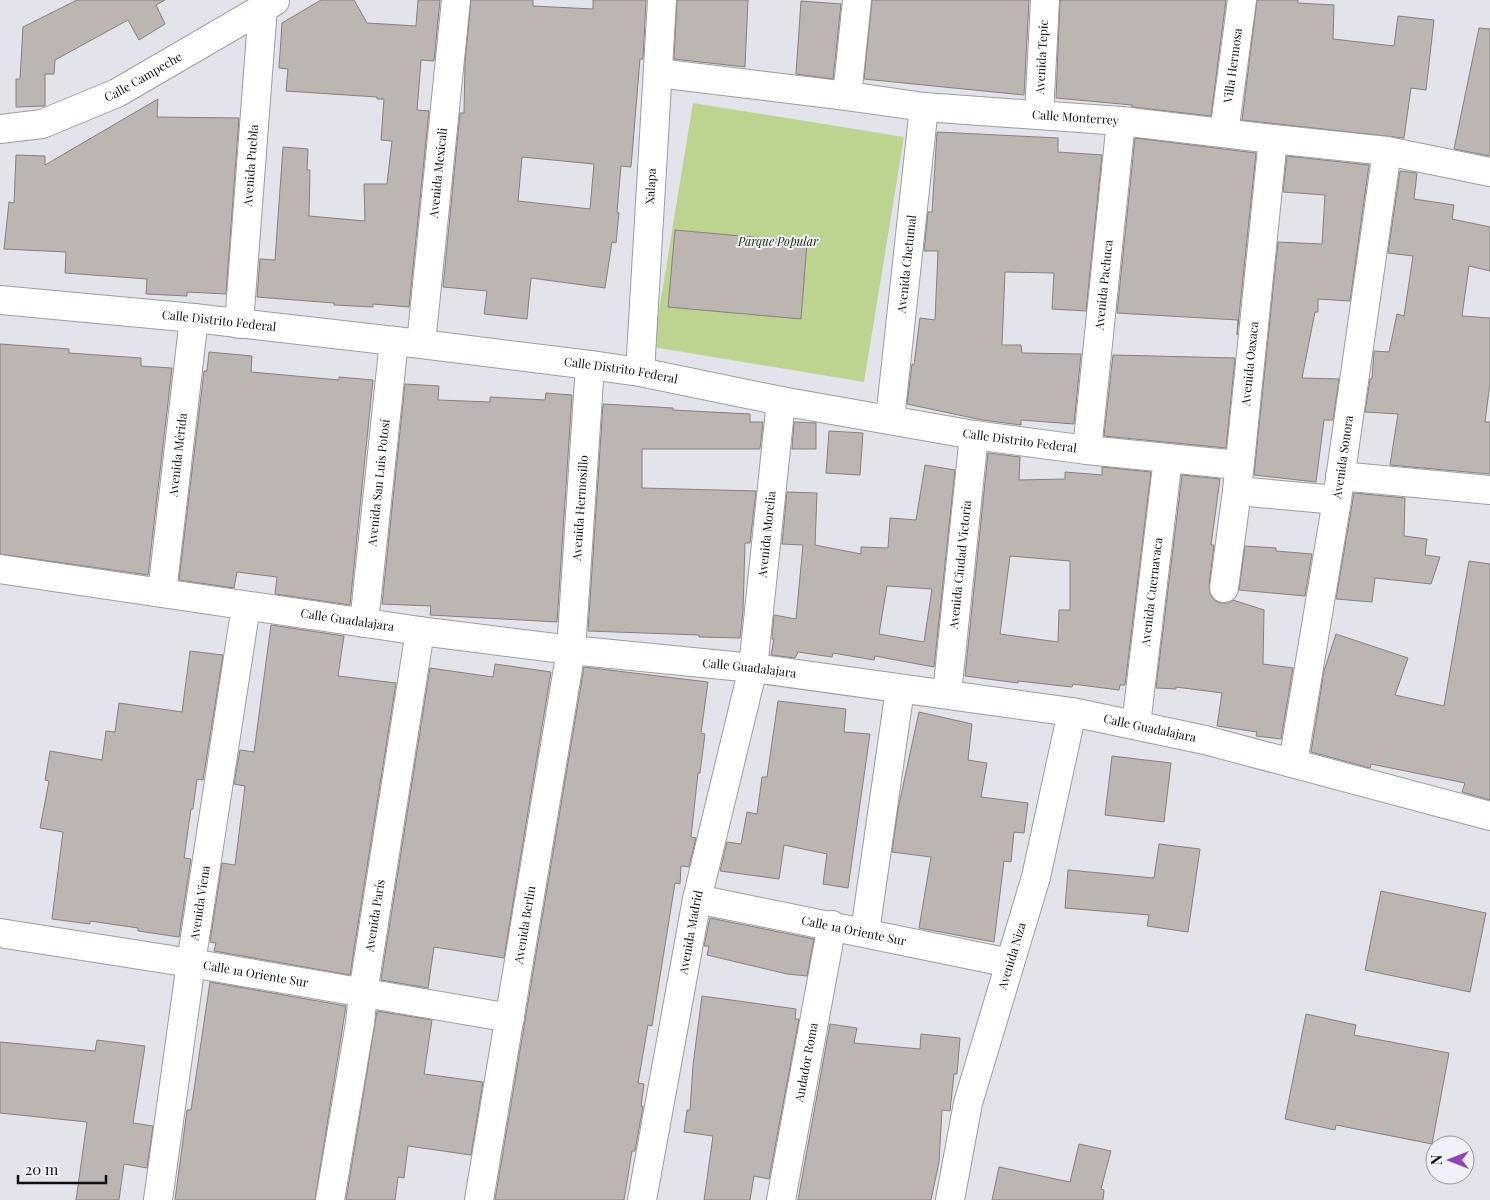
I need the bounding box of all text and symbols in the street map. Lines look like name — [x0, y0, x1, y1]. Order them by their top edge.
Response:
street label: Avenida Tepic — [1031, 19, 1051, 96]
street label: Villa Hermosa — [1219, 27, 1245, 105]
street label: Calle Campeche — [102, 48, 185, 104]
street label: Calle Monterrey — [1032, 106, 1119, 128]
street label: Avenida Puebla — [239, 124, 261, 208]
street label: Avenida Mexicali — [425, 126, 450, 220]
street label: Xalapa — [641, 168, 659, 205]
street label: Avenida Chetumal — [893, 213, 919, 315]
park label: Parque Popular — [737, 233, 819, 249]
street label: Avenida Pachuca — [1090, 239, 1116, 332]
street label: Calle Distrito Federal — [161, 306, 278, 334]
street label: Avenida Oaxaca — [1237, 320, 1261, 407]
street label: Calle Distrito Federal — [563, 353, 680, 387]
street label: Avenida Mérida — [164, 412, 190, 499]
street label: Avenida Sonora — [1328, 414, 1356, 501]
street label: Avenida San Luis Potosí — [363, 418, 393, 548]
street label: Calle Distrito Federal — [961, 424, 1078, 456]
street label: Avenida Hermosillo — [568, 454, 591, 562]
street label: Avenida Morelia — [753, 490, 779, 579]
street label: Avenida Ciudad Victoria — [945, 499, 974, 631]
street label: Avenida Cuernavaca — [1136, 537, 1165, 648]
street label: Calle Guadalajara — [300, 604, 395, 634]
street label: Calle Guadalajara — [702, 654, 797, 681]
street label: Calle Guadalajara — [1102, 710, 1198, 745]
street label: Avenida Viena — [185, 864, 213, 942]
street label: Avenida París — [360, 878, 388, 954]
street label: Avenida Berlín — [509, 885, 538, 966]
street label: Avenida Madrid — [674, 889, 706, 977]
street label: Calle 1a Oriente Sur — [800, 912, 908, 949]
street label: Avenida Niza — [993, 920, 1029, 992]
street label: Calle 1a Oriente Sur — [202, 956, 310, 990]
street label: Andador Roma — [790, 1021, 821, 1104]
north arrow — [1425, 1135, 1475, 1185]
scale bar — [18, 1152, 105, 1184]
text: N — [1427, 1155, 1446, 1165]
text: 20 m — [25, 1159, 59, 1179]

